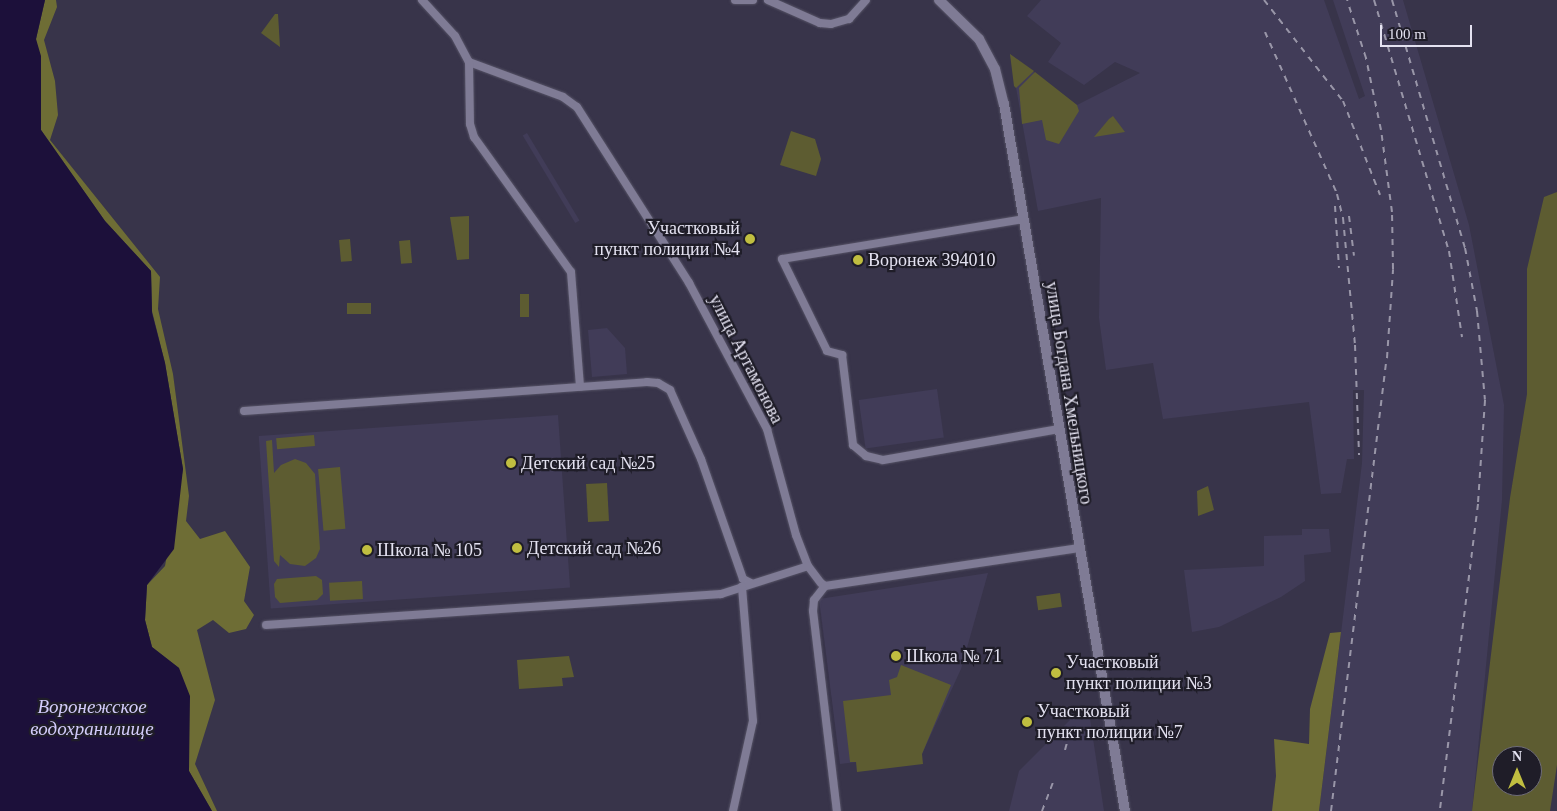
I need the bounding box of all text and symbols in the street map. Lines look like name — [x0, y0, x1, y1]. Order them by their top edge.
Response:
scale bar — [1382, 15, 1474, 47]
text: 100 m — [1388, 26, 1426, 42]
place label: Участковый пункт полиции №4 — [594, 218, 740, 260]
marker: Участковый пункт полиции №4 — [744, 233, 756, 245]
place label: Воронеж 394010 — [868, 249, 996, 271]
marker: Воронеж 394010 — [852, 254, 864, 266]
street label: улица Богдана Хмельницкого — [1041, 280, 1097, 506]
street label: улица Артамонова — [704, 291, 788, 427]
place label: Детский сад №25 — [521, 452, 655, 474]
marker: Детский сад №25 — [505, 457, 517, 469]
place label: Детский сад №26 — [527, 537, 661, 559]
place label: Школа № 105 — [377, 539, 482, 561]
marker: Детский сад №26 — [511, 542, 523, 554]
marker: Школа № 105 — [361, 544, 373, 556]
place label: Школа № 71 — [906, 645, 1002, 667]
marker: Школа № 71 — [890, 650, 902, 662]
place label: Участковый пункт полиции №3 — [1066, 652, 1212, 694]
marker: Участковый пункт полиции №3 — [1050, 667, 1062, 679]
water label: Воронежское водохранилище — [30, 696, 154, 740]
place label: Участковый пункт полиции №7 — [1037, 701, 1183, 744]
marker: Участковый пункт полиции №7 — [1021, 716, 1033, 728]
north arrow — [1492, 746, 1542, 796]
text: N — [1512, 749, 1522, 764]

